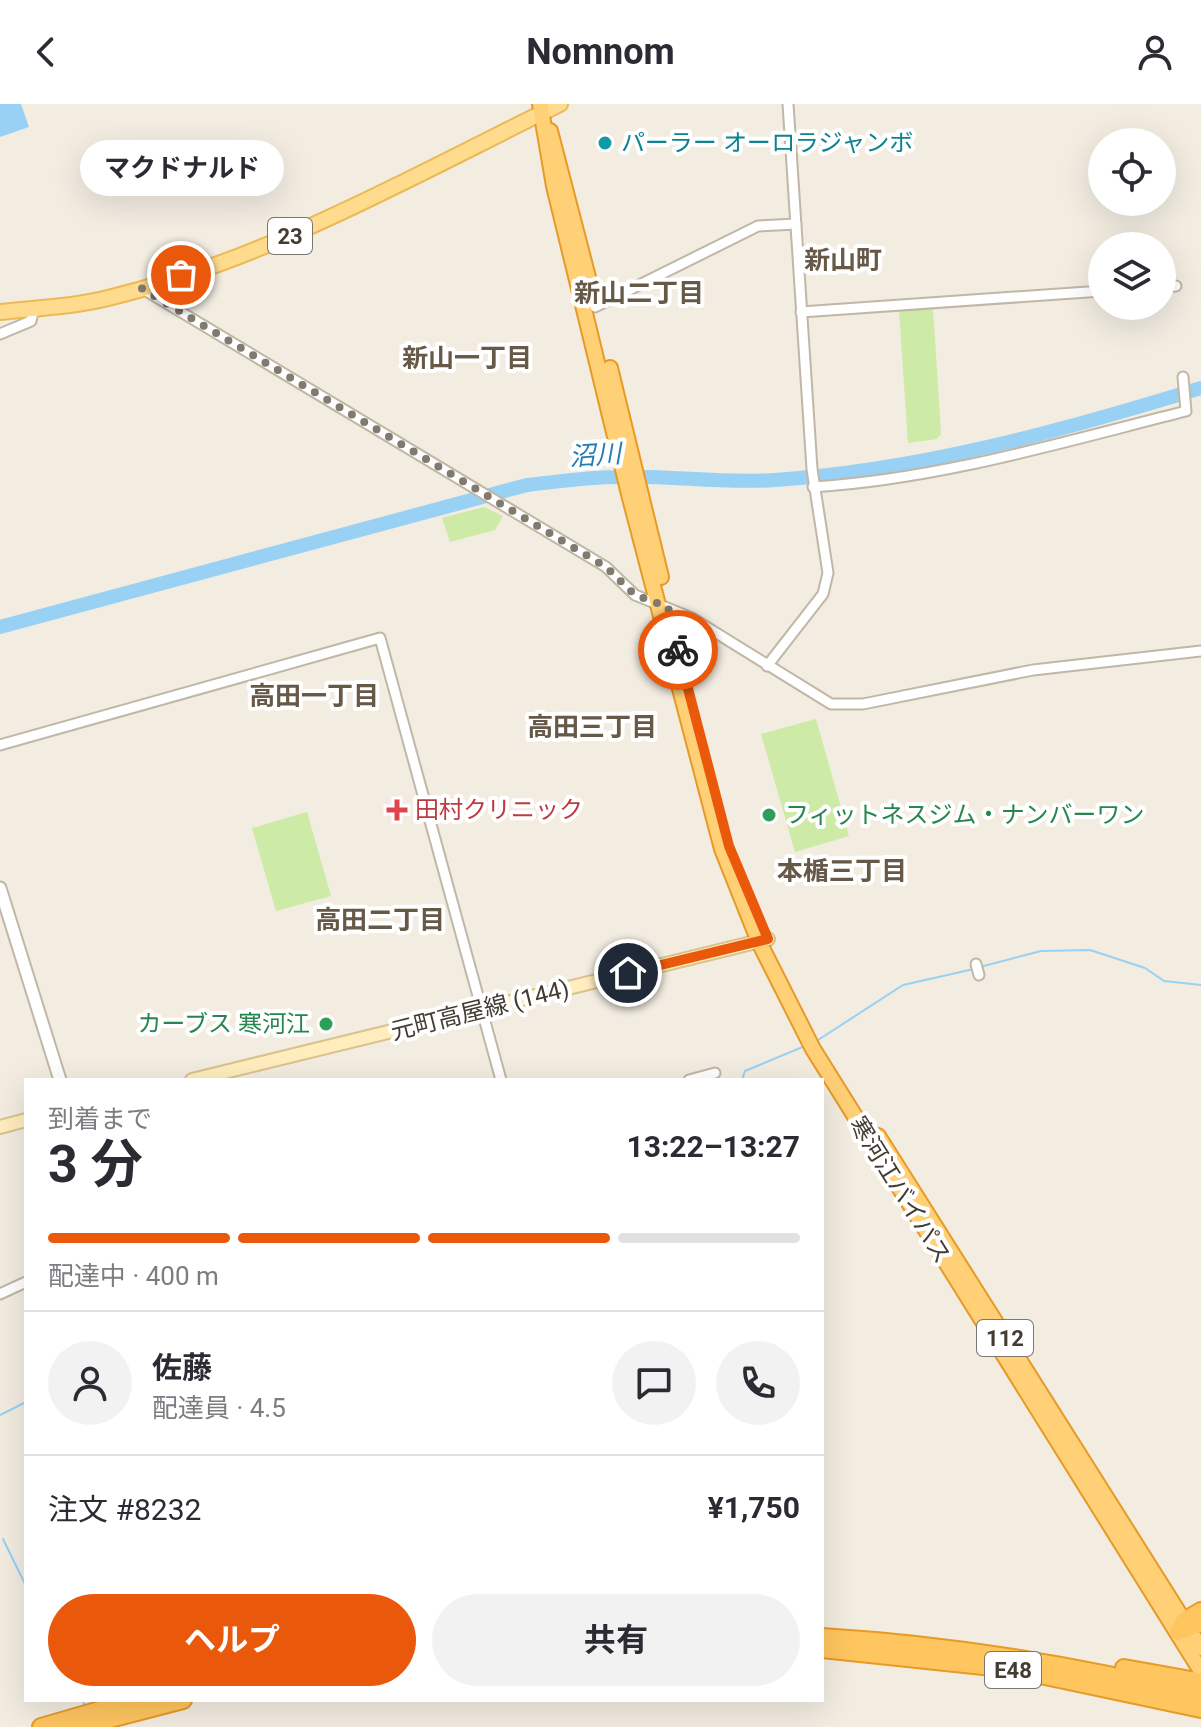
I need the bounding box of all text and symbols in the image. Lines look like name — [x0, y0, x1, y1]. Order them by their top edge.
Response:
icon: back — [24, 30, 68, 74]
icon: person — [1133, 30, 1177, 74]
text: Nomnom — [526, 31, 675, 73]
map controls — [1088, 128, 1176, 320]
button: locate — [1088, 128, 1176, 216]
place label: パーラー オーロラジャンボ — [621, 129, 913, 157]
marker: パーラー オーロラジャンボ — [596, 134, 614, 152]
callout: マクドナルド — [79, 139, 283, 195]
text: マクドナルド — [104, 153, 260, 183]
road number: 23 — [268, 218, 312, 254]
button: layers — [1088, 232, 1176, 320]
pin — [147, 241, 215, 309]
district label: 新山町 — [804, 245, 882, 275]
icon: bag — [159, 253, 203, 297]
district label: 新山二丁目 — [574, 278, 704, 308]
district label: 新山一丁目 — [402, 343, 532, 373]
water label: 沼川 — [568, 438, 625, 472]
courier — [638, 610, 718, 690]
icon: bike — [656, 628, 700, 672]
district label: 高田一丁目 — [249, 681, 379, 711]
district label: 高田三丁目 — [527, 712, 657, 742]
place label: 田村クリニック — [415, 796, 583, 824]
marker: 田村クリニック — [386, 799, 408, 821]
place label: フィットネスジム・ナンバーワン — [785, 801, 1145, 829]
marker: フィットネスジム・ナンバーワン — [760, 806, 778, 824]
district label: 本楯三丁目 — [777, 856, 907, 886]
district label: 高田二丁目 — [315, 905, 445, 935]
pin — [594, 939, 662, 1007]
icon: home — [606, 951, 650, 995]
street label: 元町高屋線 (144) — [388, 974, 572, 1046]
place label: カーブス 寒河江 — [137, 1010, 310, 1038]
marker: カーブス 寒河江 — [317, 1015, 335, 1033]
text: 到着まで — [48, 1104, 152, 1134]
street label: 寒河江バイパス — [844, 1112, 956, 1268]
text: 13:22–13:27 — [626, 1129, 800, 1164]
text: 3 分 — [48, 1134, 143, 1195]
text: 配達中 · 400 m — [48, 1261, 219, 1291]
road number: 112 — [977, 1320, 1033, 1356]
button: person — [48, 1341, 132, 1425]
button: chat — [612, 1341, 696, 1425]
button: phone — [716, 1341, 800, 1425]
text: 佐藤 — [152, 1350, 212, 1385]
text: 配達員 · 4.5 — [152, 1393, 286, 1423]
text: ¥1,750 — [708, 1490, 800, 1525]
text: 注文 #8232 — [48, 1492, 201, 1527]
button: ヘルプ — [48, 1594, 416, 1686]
button: 共有 — [432, 1594, 800, 1686]
road number: E48 — [985, 1652, 1041, 1688]

